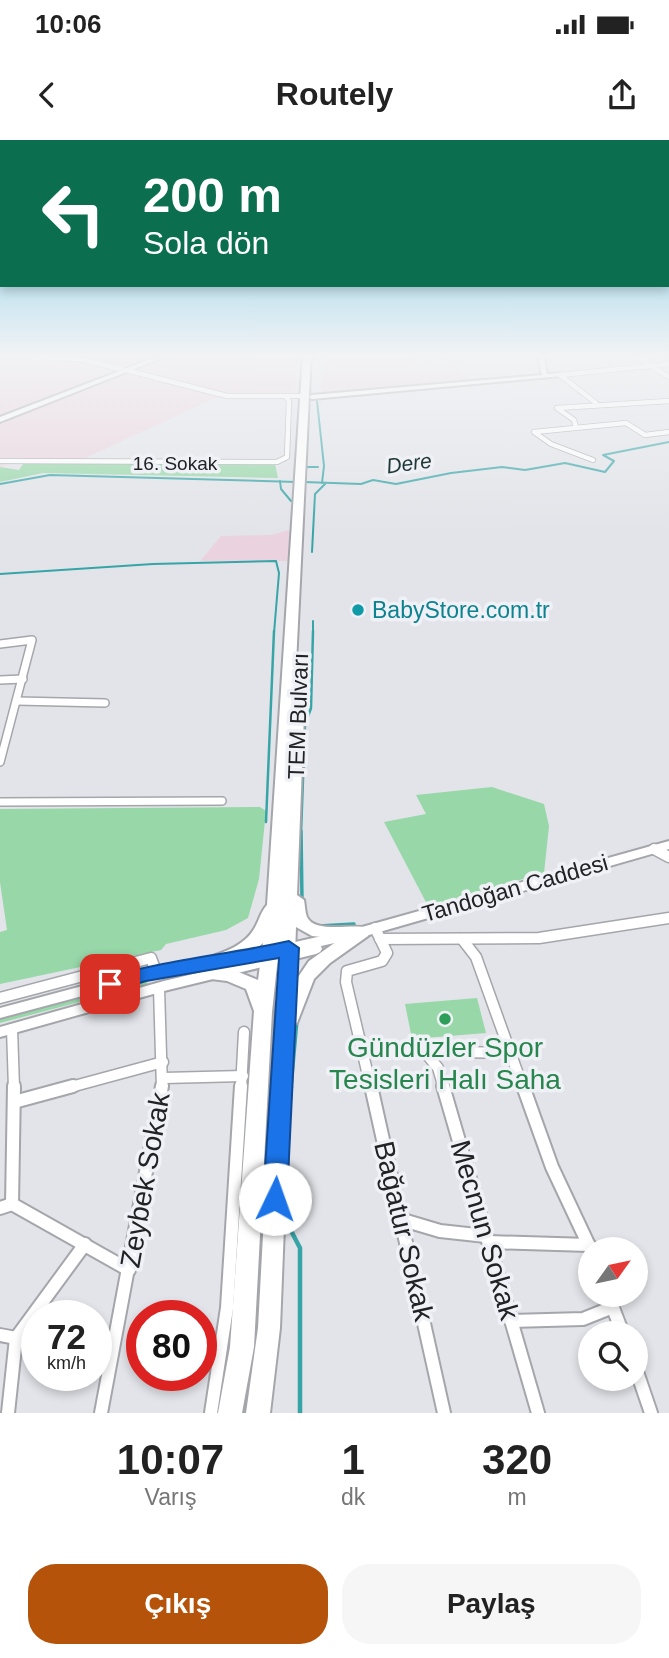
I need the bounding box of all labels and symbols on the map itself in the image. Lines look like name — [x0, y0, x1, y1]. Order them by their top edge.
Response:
water label: Dere — [385, 448, 433, 478]
street label: 16. Sokak — [133, 453, 218, 474]
place label: BabyStore.com.tr — [372, 597, 550, 623]
marker: BabyStore.com.tr — [350, 602, 366, 618]
street label: TEM Bulvarı — [283, 652, 313, 780]
street label: Tandoğan Caddesi — [419, 849, 611, 927]
pin — [80, 954, 140, 1014]
marker: Gündüzler Spor Tesisleri Halı Saha — [437, 1011, 453, 1027]
place label: Gündüzler Spor Tesisleri Halı Saha — [329, 1032, 561, 1095]
street label: Zeybek Sokak — [114, 1089, 176, 1270]
street label: Mecnun Sokak — [445, 1137, 526, 1324]
street label: Bağatur Sokak — [368, 1138, 440, 1325]
position arrow — [238, 1162, 312, 1236]
north arrow — [578, 1237, 648, 1307]
speed limit sign: 80 — [126, 1300, 217, 1391]

